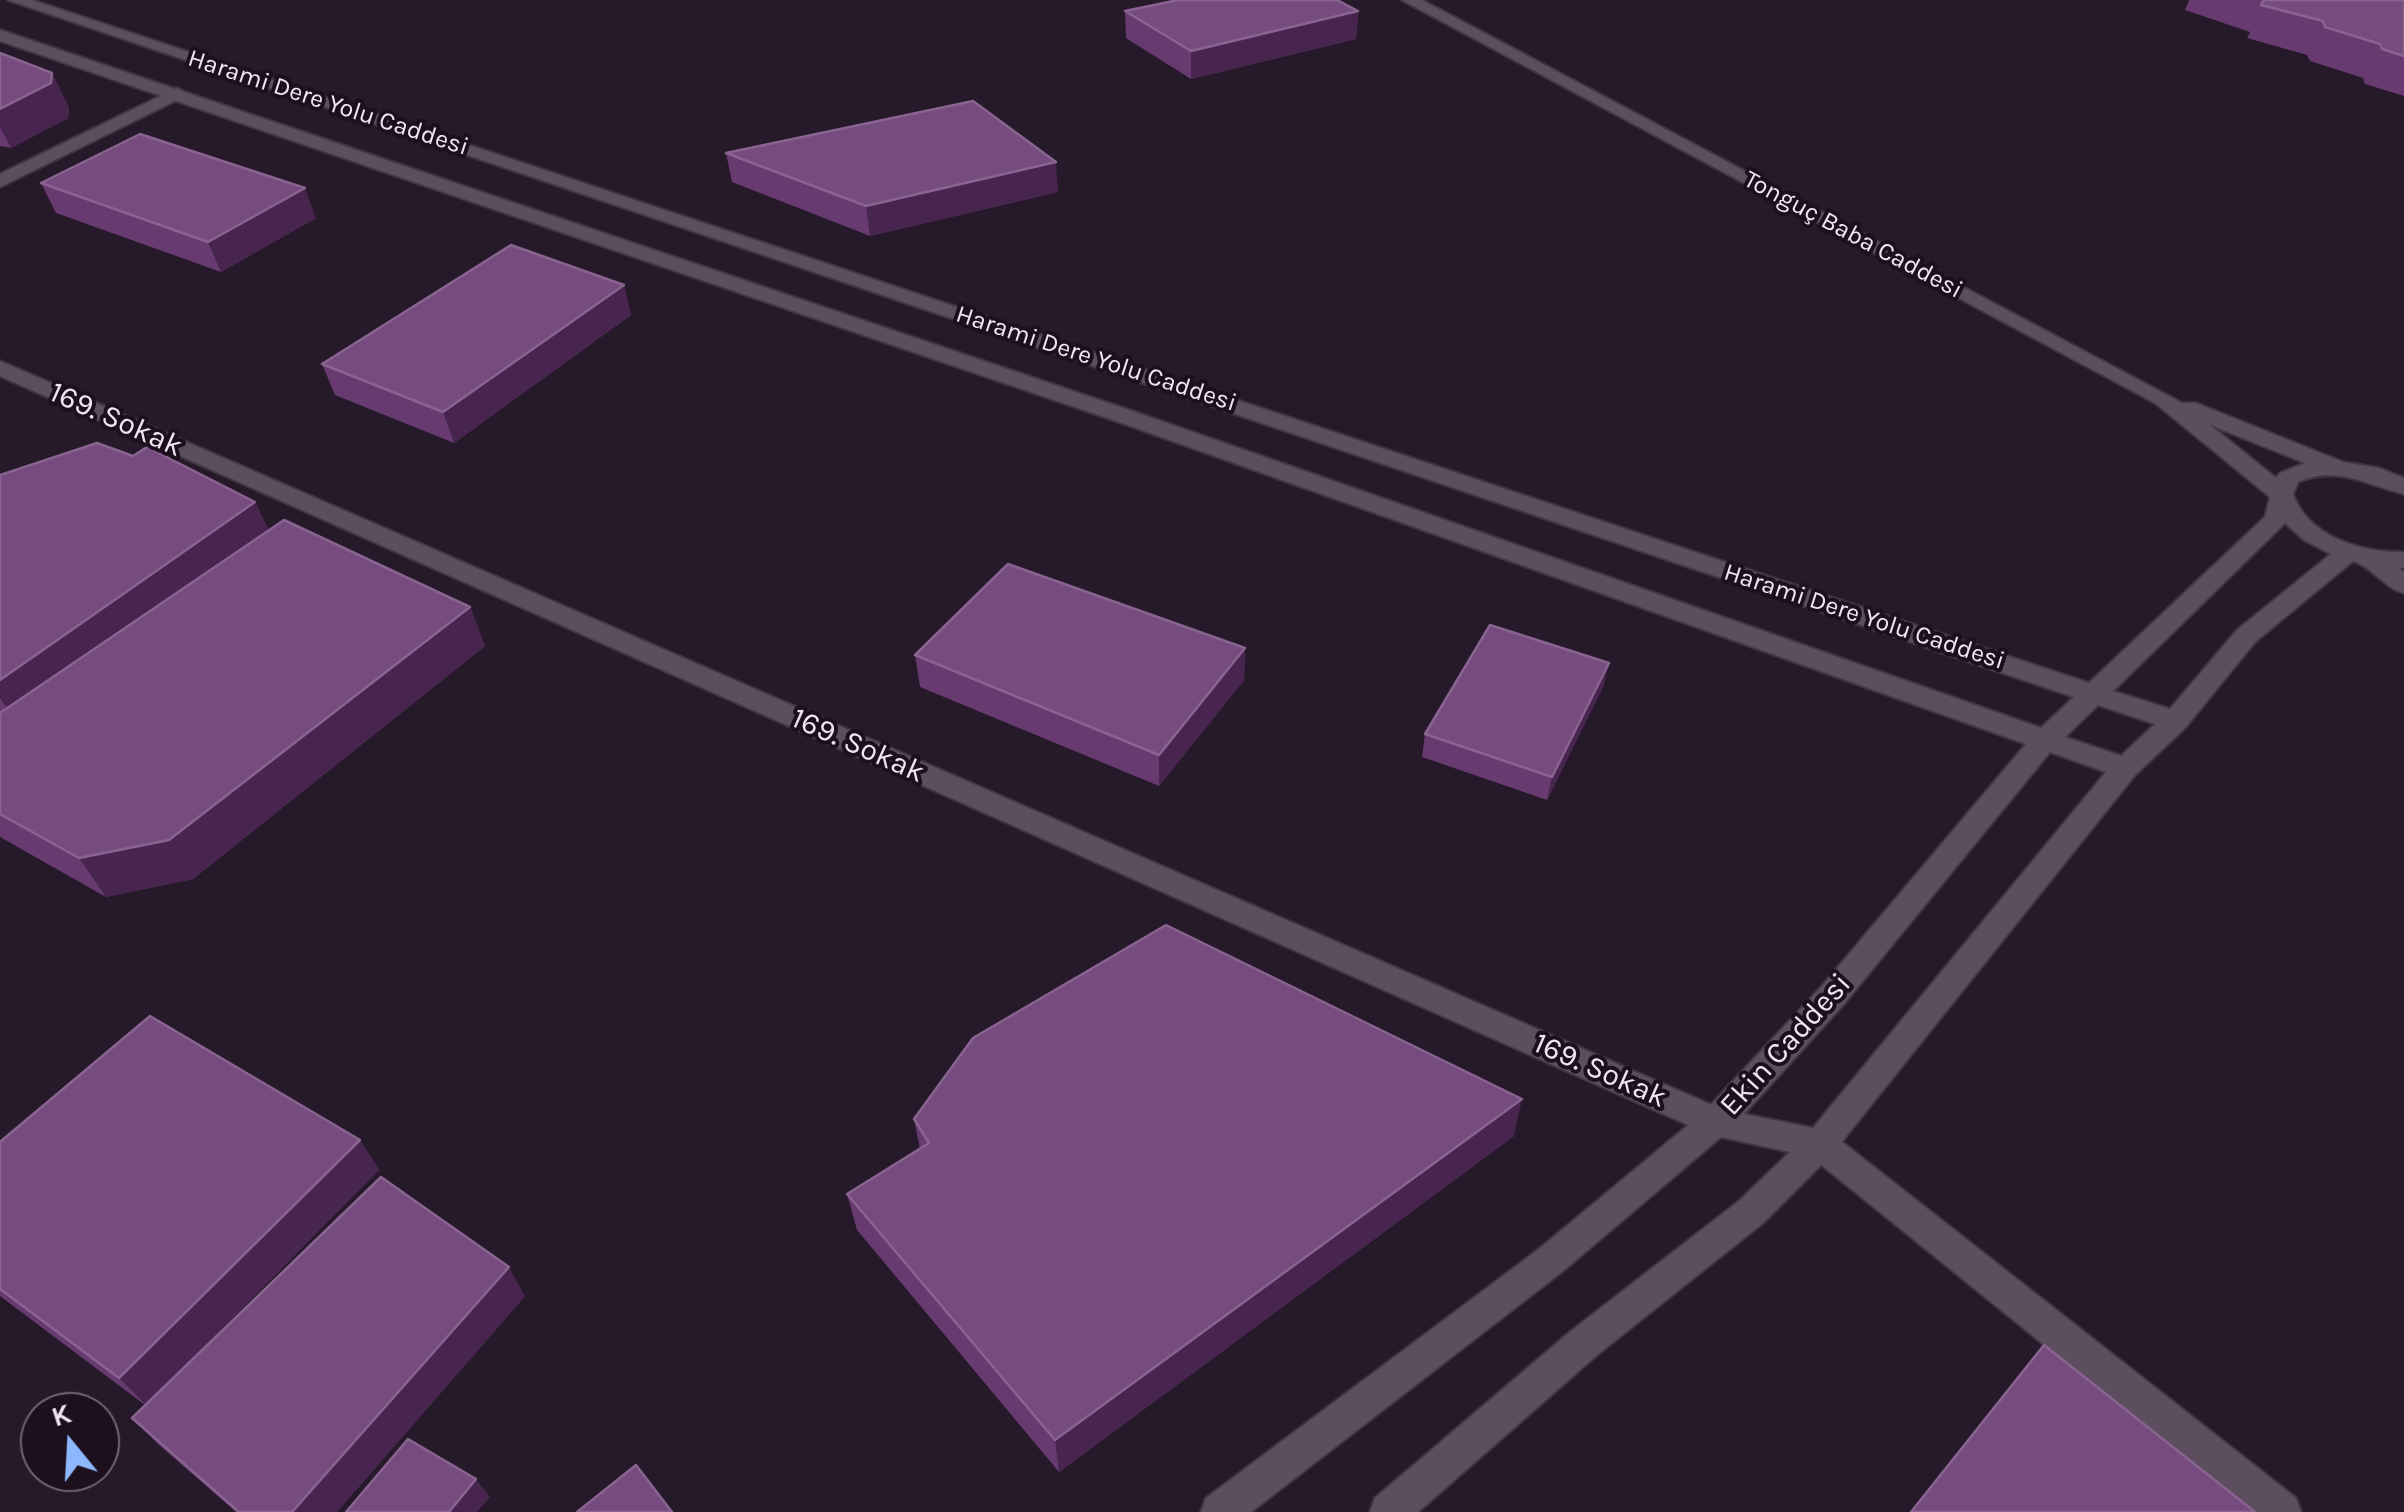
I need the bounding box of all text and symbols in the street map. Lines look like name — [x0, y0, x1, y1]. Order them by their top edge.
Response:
street label: Harami Dere Yolu Caddesi — [184, 43, 472, 163]
street label: Tonguç Baba Caddesi — [1739, 165, 1967, 305]
street label: Harami Dere Yolu Caddesi — [952, 299, 1240, 419]
street label: 169. Sokak — [44, 375, 188, 465]
street label: Harami Dere Yolu Caddesi — [1720, 557, 2008, 677]
street label: 169. Sokak — [786, 701, 930, 791]
street label: Ekin Caddesi — [1713, 967, 1859, 1123]
street label: 169. Sokak — [1528, 1026, 1672, 1116]
north arrow — [20, 1392, 120, 1492]
text: K — [47, 1396, 75, 1433]

